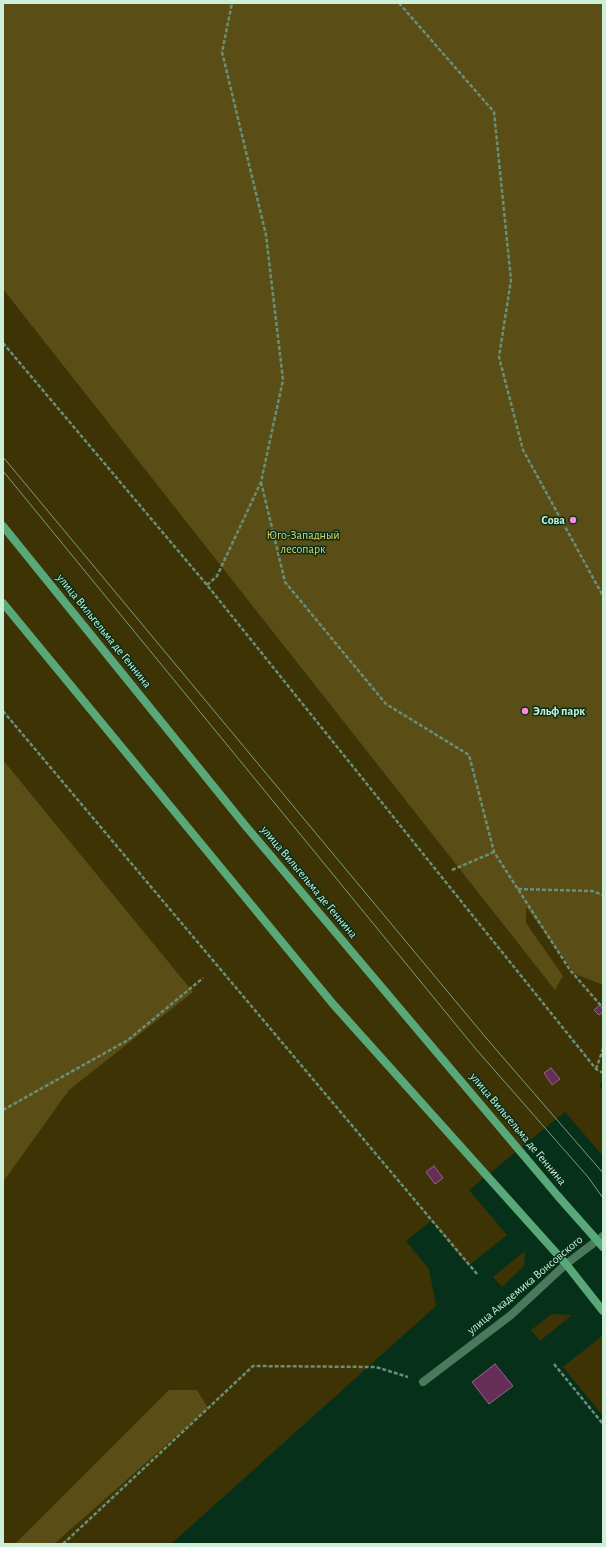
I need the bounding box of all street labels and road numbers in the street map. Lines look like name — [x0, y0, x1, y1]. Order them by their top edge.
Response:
street label: улица Вильгельма де Геннина — [54, 571, 154, 691]
street label: улица Вильгельма де Геннина — [258, 823, 360, 941]
street label: улица Вильгельма де Геннина — [467, 1070, 569, 1188]
street label: улица Академика Вонсовского — [464, 1232, 586, 1338]

